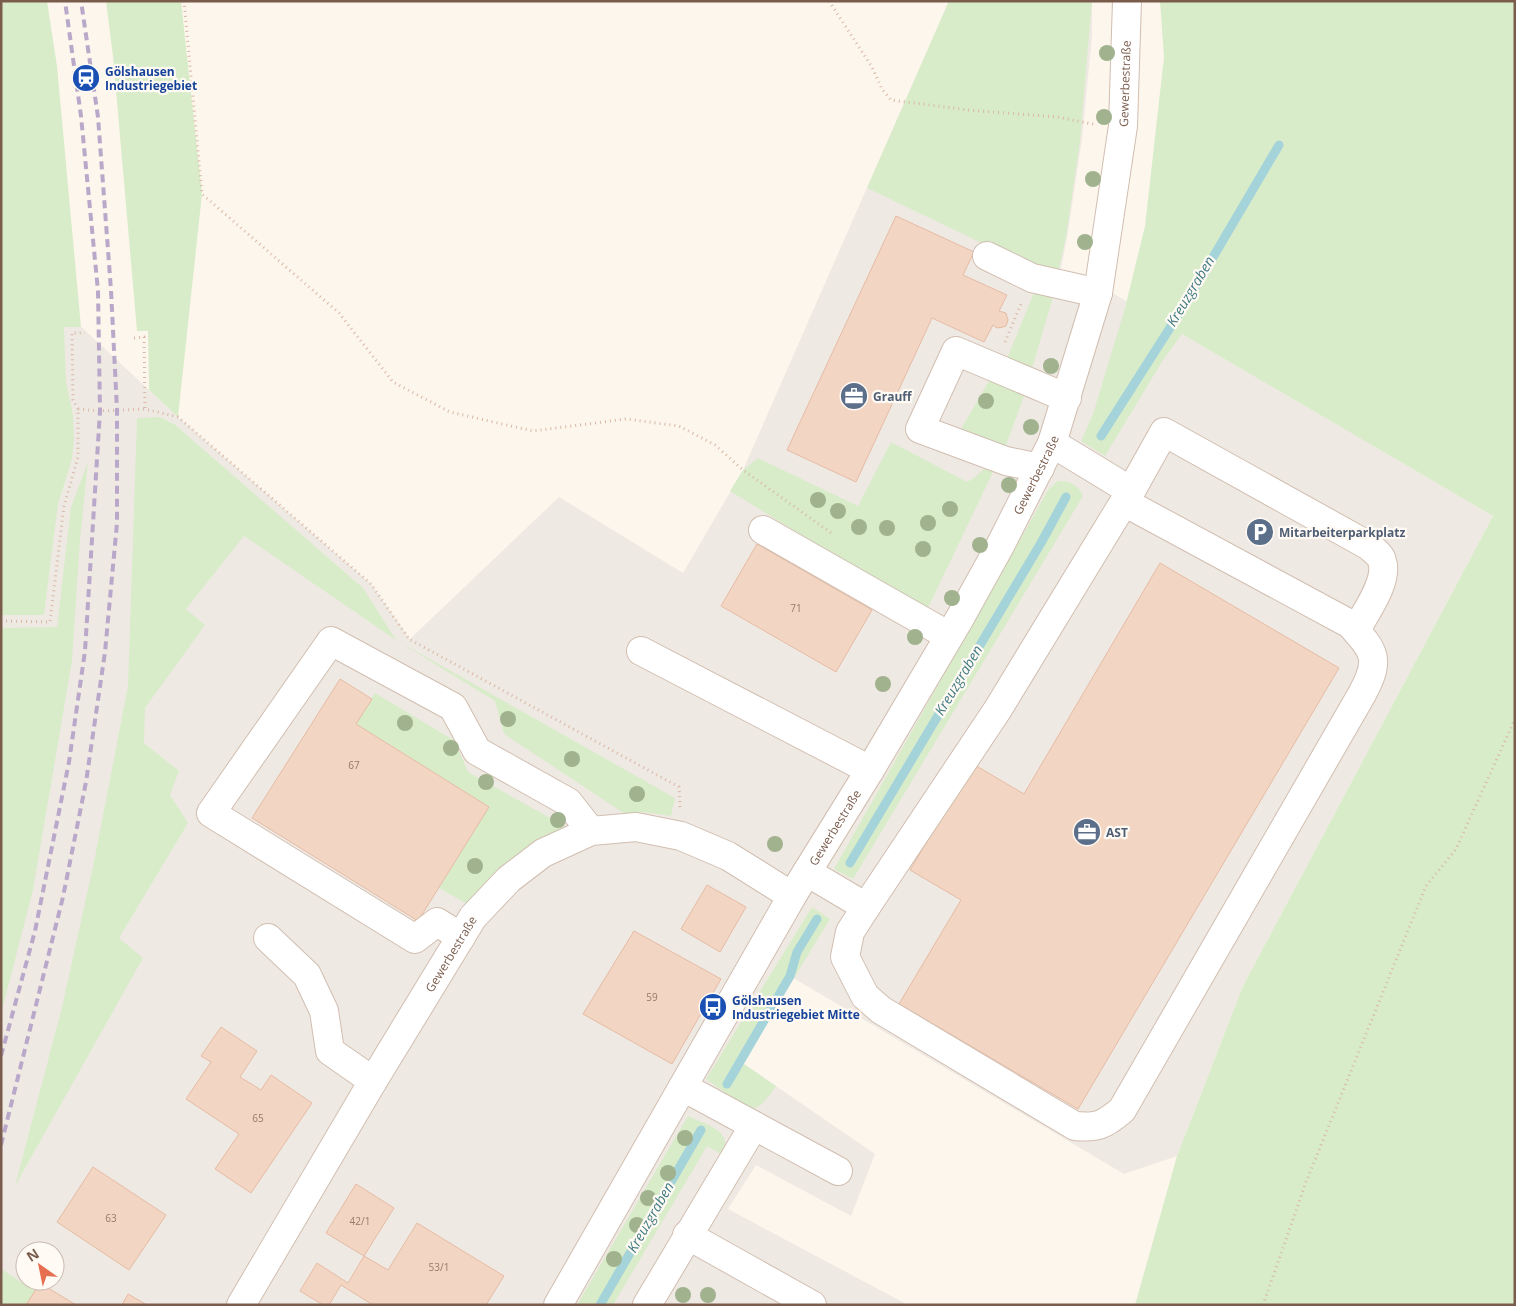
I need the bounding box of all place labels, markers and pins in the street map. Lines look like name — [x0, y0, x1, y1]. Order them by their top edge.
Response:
station icon: Gölshausen Industriegebiet — [71, 63, 101, 93]
place label: Gölshausen Industriegebiet — [105, 63, 197, 94]
office icon: Grauff — [839, 381, 869, 411]
place label: Grauff — [873, 388, 912, 405]
parking icon: Mitarbeiterparkplatz — [1245, 517, 1275, 547]
place label: Mitarbeiterparkplatz — [1279, 524, 1405, 541]
office icon: AST — [1072, 817, 1102, 847]
place label: AST — [1106, 824, 1128, 841]
bus stop icon: Gölshausen Industriegebiet Mitte — [698, 992, 728, 1022]
place label: Gölshausen Industriegebiet Mitte — [732, 992, 860, 1023]

